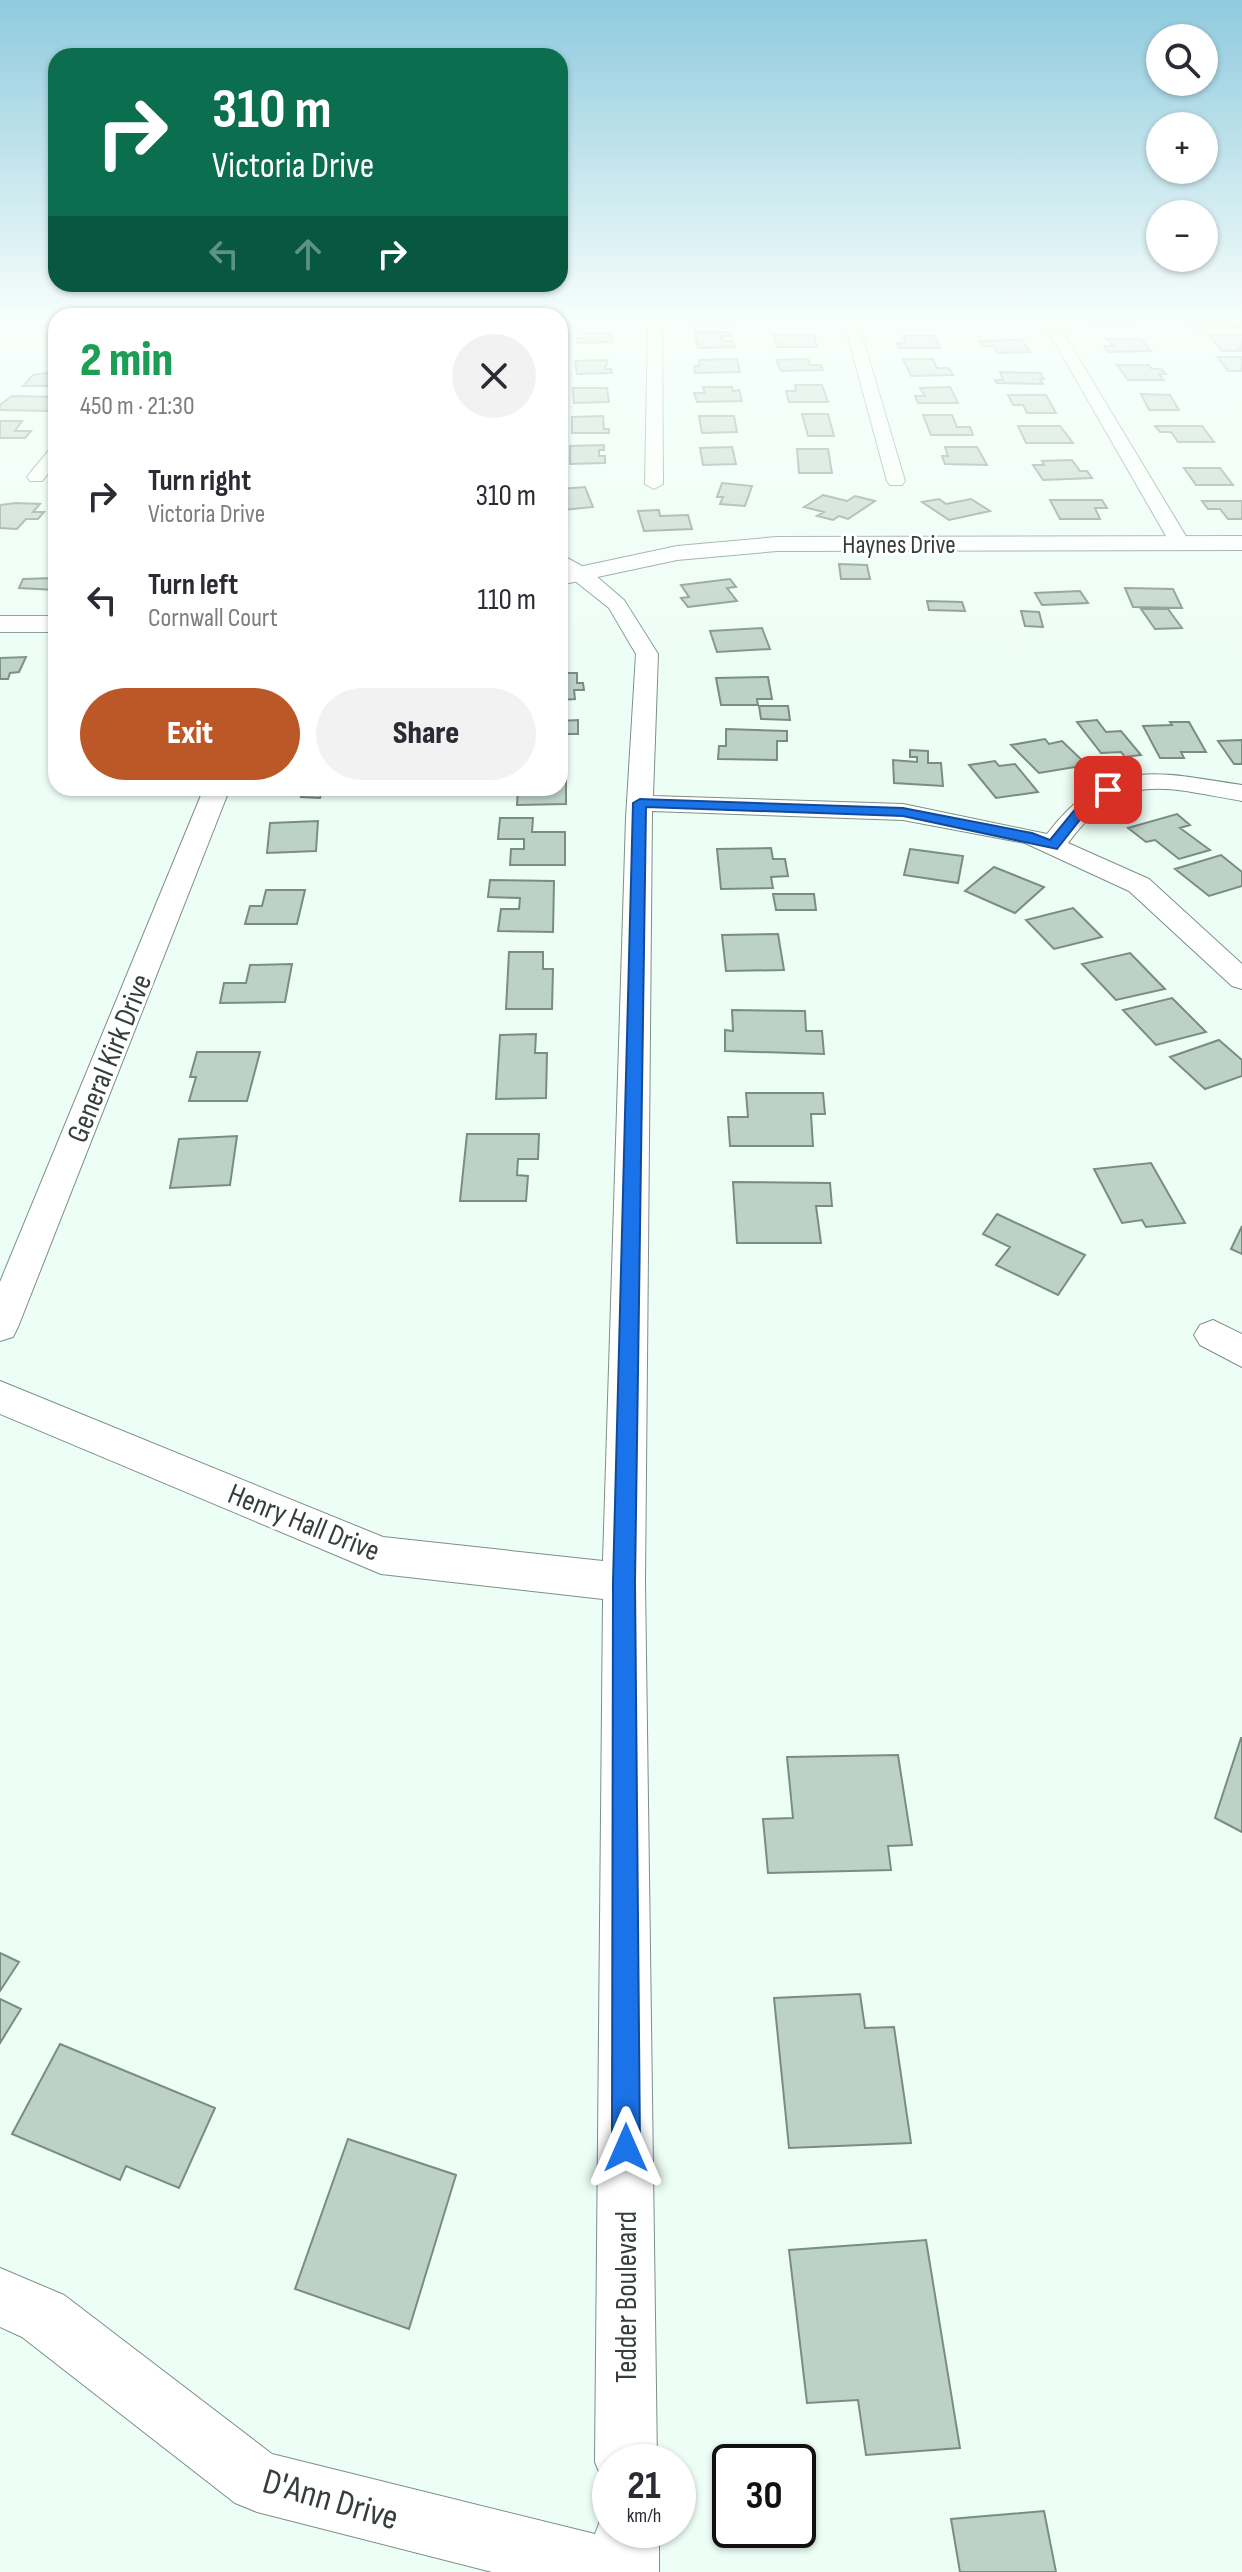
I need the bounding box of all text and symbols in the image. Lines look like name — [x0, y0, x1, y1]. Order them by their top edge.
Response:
map controls — [1146, 24, 1218, 272]
button: search — [1146, 24, 1218, 96]
text: 310 m — [212, 77, 332, 144]
icon: right — [80, 80, 184, 184]
button: + — [1146, 112, 1218, 184]
text: Victoria Drive — [212, 145, 374, 188]
button: − — [1146, 200, 1218, 272]
icon: left — [202, 232, 246, 276]
icon: ahead — [286, 232, 330, 276]
icon: right — [370, 232, 414, 276]
text: 2 min — [80, 332, 173, 389]
button: close — [452, 334, 536, 418]
text: 450 m · 21:30 — [80, 391, 195, 422]
text: Turn right — [148, 463, 251, 499]
icon: right — [80, 474, 124, 518]
text: 310 m — [476, 478, 536, 514]
text: Victoria Drive — [148, 499, 265, 530]
street label: Haynes Drive — [842, 530, 956, 561]
text: Turn left — [148, 567, 238, 603]
icon: left — [80, 578, 124, 622]
text: 110 m — [478, 582, 536, 618]
text: Cornwall Court — [148, 603, 278, 634]
button: Exit — [80, 688, 300, 780]
button: Share — [316, 688, 536, 780]
pin — [1074, 756, 1142, 824]
icon: arrive — [1086, 768, 1130, 812]
street label: General Kirk Drive — [60, 969, 160, 1148]
street label: Henry Hall Drive — [222, 1476, 385, 1570]
position arrow — [584, 2106, 668, 2190]
street label: Tedder Boulevard — [609, 2211, 645, 2383]
speed limit sign: 30 — [712, 2444, 816, 2548]
street label: D'Ann Drive — [258, 2461, 403, 2540]
text: 21 — [627, 2462, 661, 2510]
text: km/h — [627, 2504, 661, 2528]

